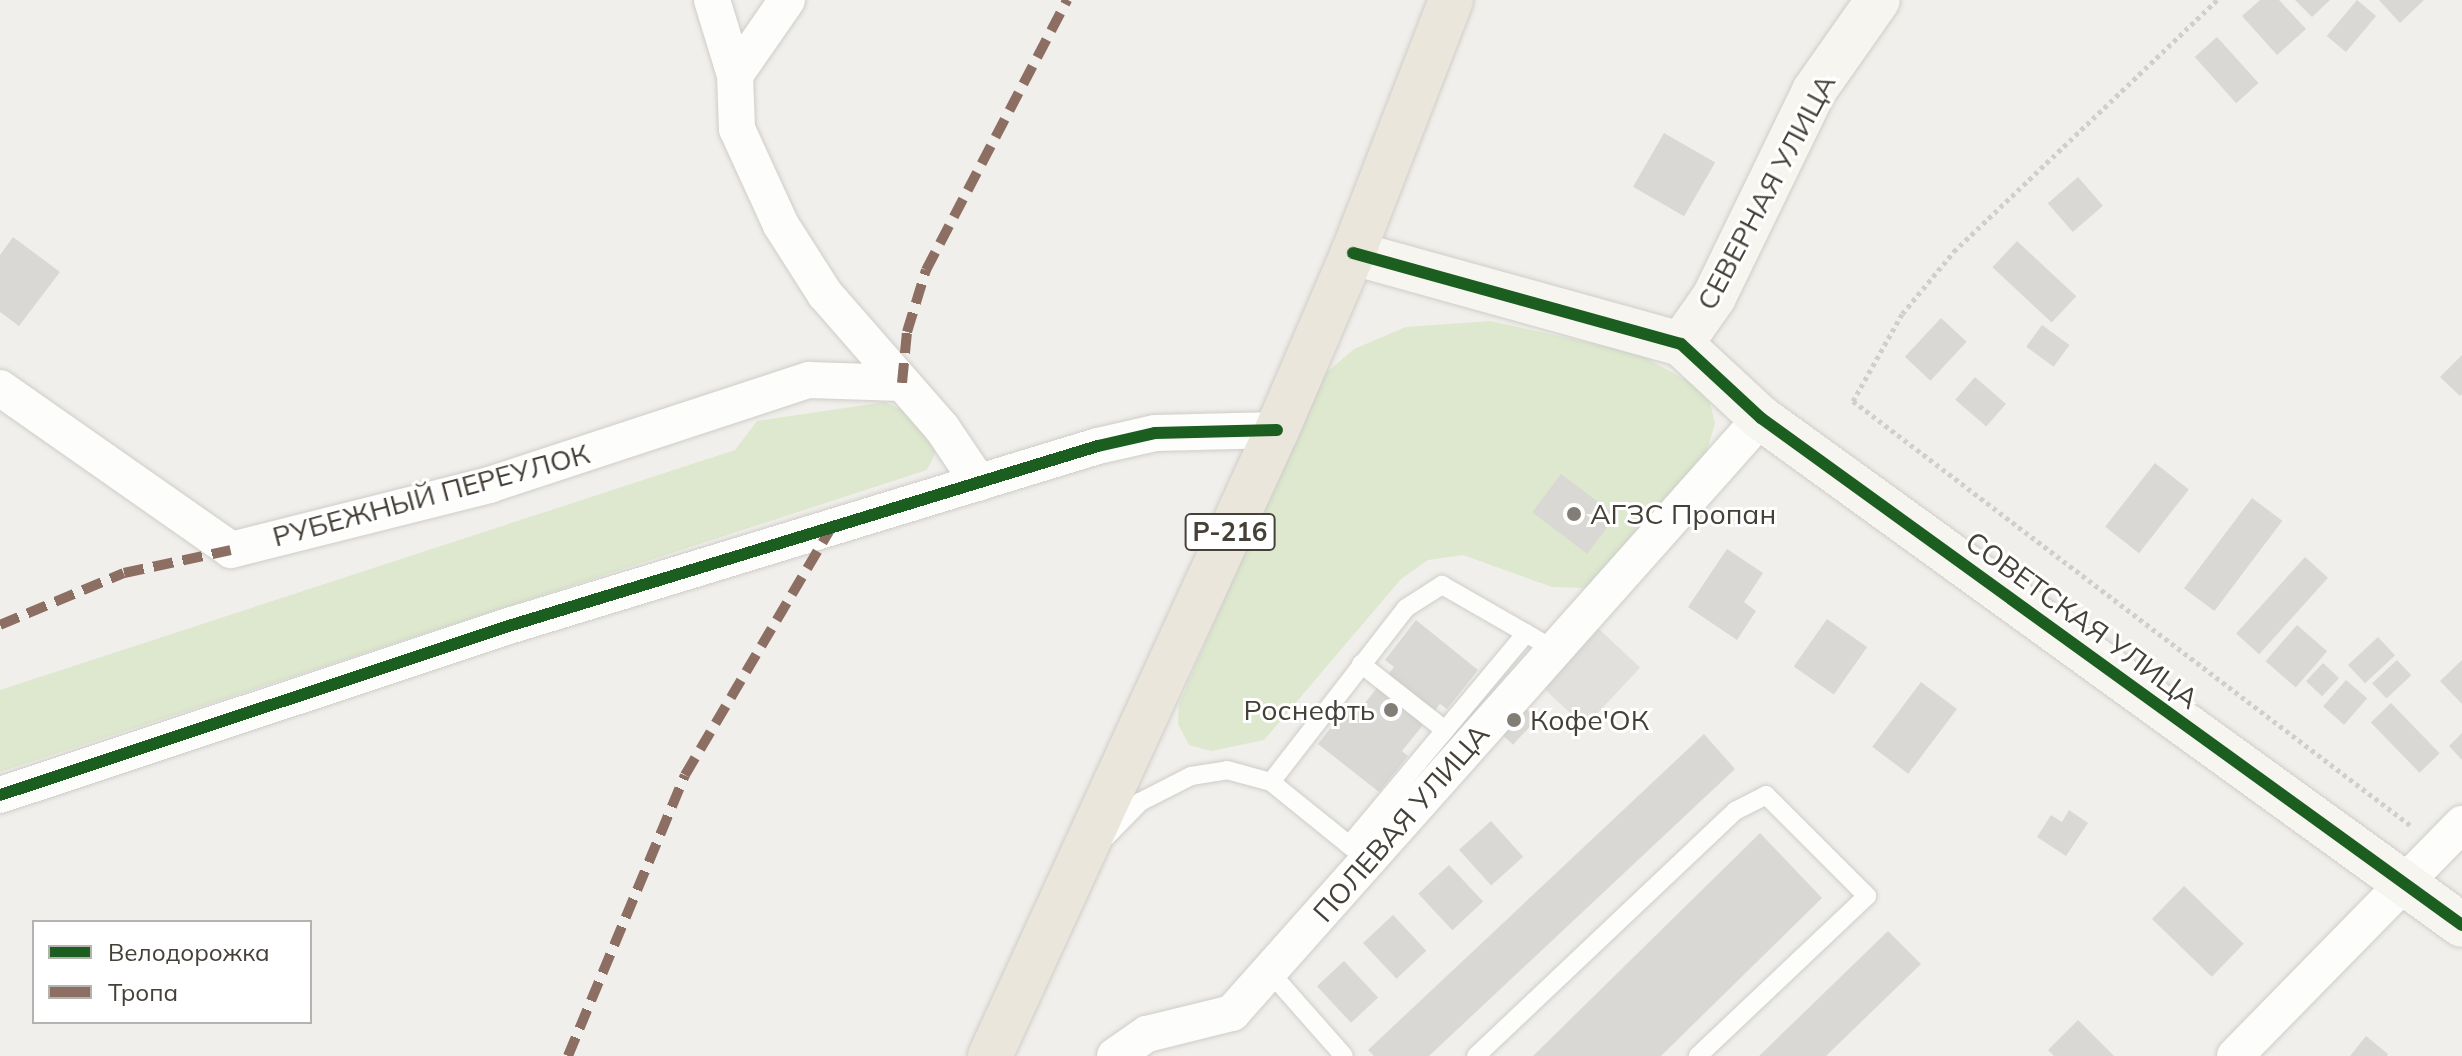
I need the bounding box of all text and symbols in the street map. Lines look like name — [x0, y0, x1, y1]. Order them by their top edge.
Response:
street label: СЕВЕРНАЯ УЛИЦА — [1690, 69, 1842, 315]
street label: РУБЕЖНЫЙ ПЕРЕУЛОК — [269, 436, 593, 554]
place label: АГЗС Пропан — [1590, 497, 1776, 531]
marker: АГЗС Пропан — [1565, 505, 1583, 523]
road number: Р-216 — [1184, 510, 1276, 554]
street label: СОВЕТСКАЯ УЛИЦА — [1959, 524, 2205, 716]
place label: Роснефть — [1244, 693, 1375, 727]
marker: Роснефть — [1382, 701, 1400, 719]
place label: Кофе'ОК — [1530, 703, 1649, 737]
marker: Кофе'ОК — [1505, 711, 1523, 729]
street label: ПОЛЕВАЯ УЛИЦА — [1306, 717, 1496, 929]
legend — [32, 920, 312, 1024]
text: Велодорожка — [108, 937, 270, 967]
text: Тропа — [108, 977, 178, 1007]

